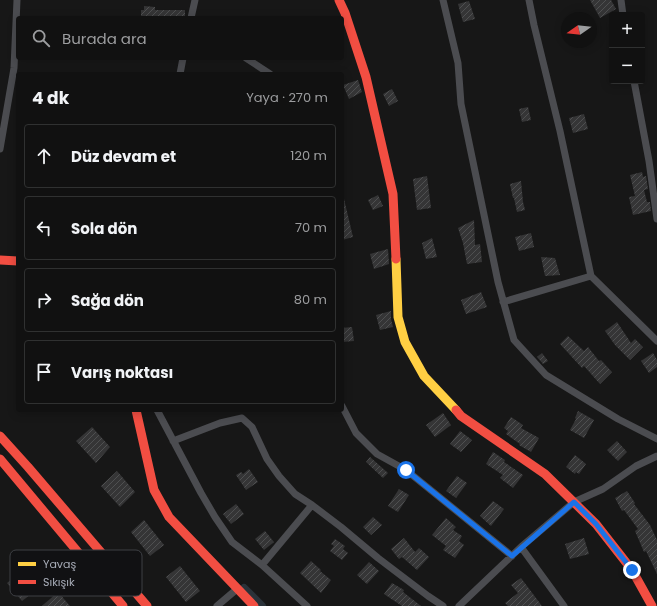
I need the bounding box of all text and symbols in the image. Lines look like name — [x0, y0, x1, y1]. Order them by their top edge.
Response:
north arrow — [561, 12, 597, 48]
map controls — [609, 12, 645, 84]
button: + — [609, 12, 645, 48]
search box — [16, 16, 344, 60]
icon: search — [30, 27, 52, 49]
text: Burada ara — [62, 28, 147, 49]
button: − — [609, 48, 645, 84]
text: 4 dk — [32, 86, 69, 110]
text: Yaya · 270 m — [246, 88, 328, 107]
icon: ahead — [33, 145, 55, 167]
text: Düz devam et — [71, 146, 176, 167]
text: 120 m — [290, 146, 327, 165]
icon: left — [33, 217, 55, 239]
text: Sola dön — [71, 218, 137, 239]
text: 70 m — [295, 218, 327, 237]
icon: right — [33, 289, 55, 311]
text: Sağa dön — [71, 290, 144, 311]
text: 80 m — [294, 290, 327, 309]
icon: arrive — [33, 361, 55, 383]
text: Varış noktası — [71, 362, 173, 383]
route start — [397, 461, 415, 479]
legend — [10, 550, 142, 596]
text: Yavaş — [43, 556, 76, 572]
route end — [623, 561, 641, 579]
text: Sıkışık — [43, 574, 75, 590]

